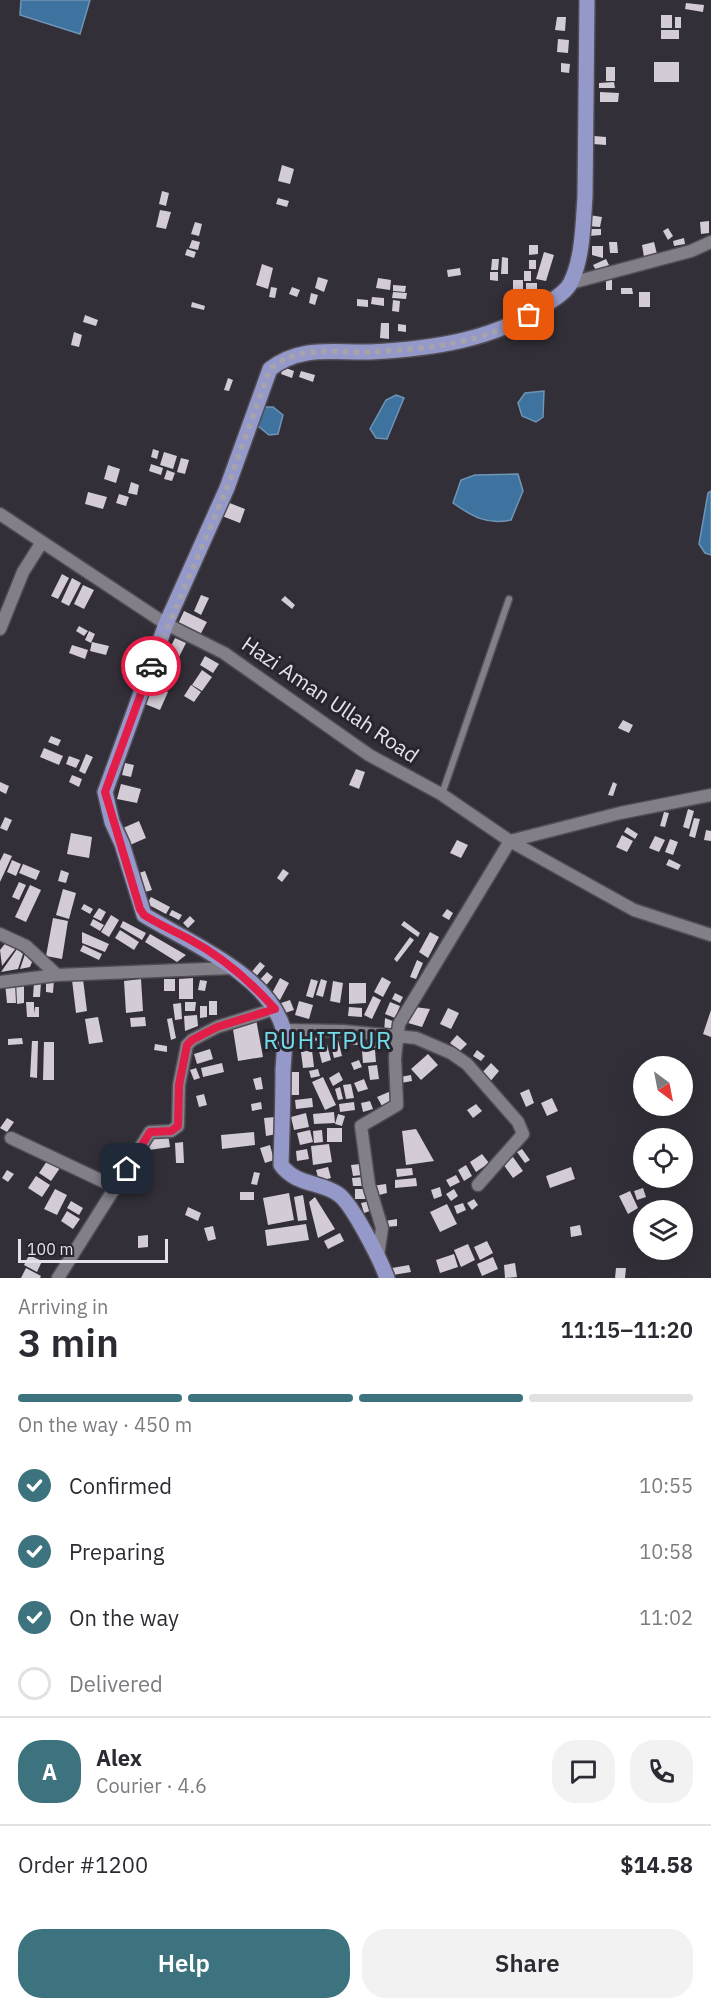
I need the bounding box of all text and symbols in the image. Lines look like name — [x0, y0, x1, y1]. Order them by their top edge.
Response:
pin — [503, 289, 554, 340]
icon: bag — [512, 298, 545, 331]
street label: Hazi Aman Ullah Road — [237, 629, 425, 769]
courier — [121, 636, 181, 696]
icon: car — [135, 650, 168, 683]
district label: RUHITPUR — [263, 1024, 393, 1056]
north arrow — [633, 1056, 693, 1116]
map controls — [633, 1056, 693, 1260]
button: locate — [633, 1128, 693, 1188]
pin — [101, 1143, 152, 1194]
icon: home — [110, 1152, 143, 1185]
button: layers — [633, 1200, 693, 1260]
scale bar — [18, 1236, 168, 1264]
text: 100 m — [27, 1239, 74, 1259]
text: Arriving in — [18, 1293, 108, 1320]
text: 11:15–11:20 — [560, 1315, 693, 1344]
text: 3 min — [18, 1317, 119, 1368]
text: On the way · 450 m — [18, 1411, 192, 1438]
icon: check — [18, 1469, 51, 1502]
text: Confirmed — [69, 1471, 172, 1500]
text: 10:55 — [639, 1472, 693, 1499]
icon: check — [18, 1535, 51, 1568]
text: Preparing — [69, 1537, 164, 1566]
text: 10:58 — [639, 1538, 693, 1565]
icon: check — [18, 1601, 51, 1634]
text: On the way — [69, 1603, 179, 1632]
text: 11:02 — [639, 1604, 693, 1631]
text: Delivered — [69, 1669, 163, 1698]
button: chat — [552, 1740, 615, 1803]
button: phone — [630, 1740, 693, 1803]
text: Alex — [96, 1743, 142, 1772]
text: A — [42, 1757, 57, 1786]
text: Courier · 4.6 — [96, 1772, 207, 1799]
text: Order #1200 — [18, 1850, 148, 1879]
text: $14.58 — [620, 1850, 693, 1879]
button: Help — [18, 1929, 350, 1998]
button: Share — [362, 1929, 693, 1998]

